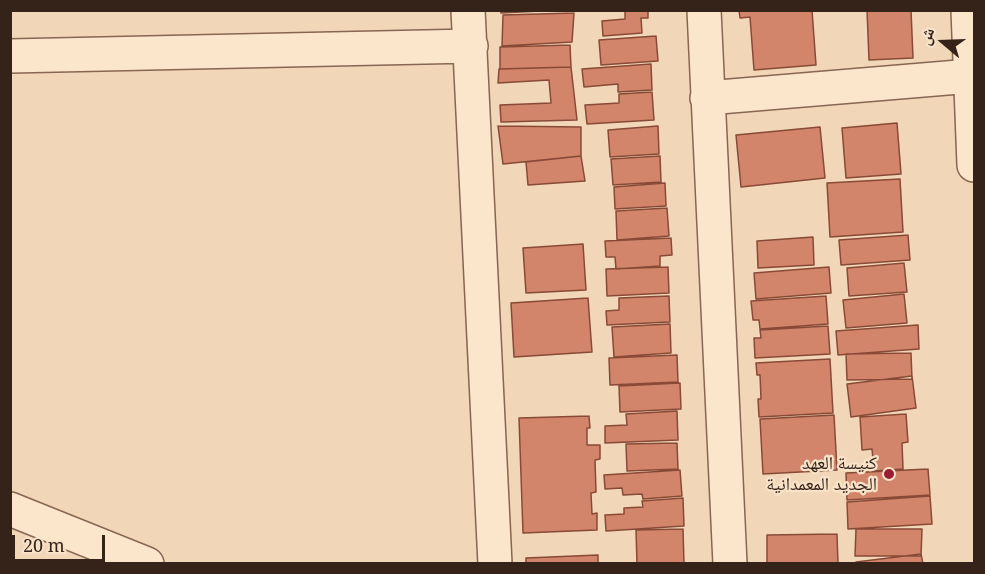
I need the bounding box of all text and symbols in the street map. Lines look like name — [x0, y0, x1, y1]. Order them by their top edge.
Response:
north arrow — [913, 12, 973, 72]
text: ش — [913, 25, 939, 48]
place label: كنيسة العهد الجديد المعمدانية — [766, 453, 877, 496]
marker: كنيسة العهد الجديد المعمدانية — [882, 467, 896, 481]
scale bar — [15, 523, 108, 561]
text: 20 m — [23, 533, 65, 557]

